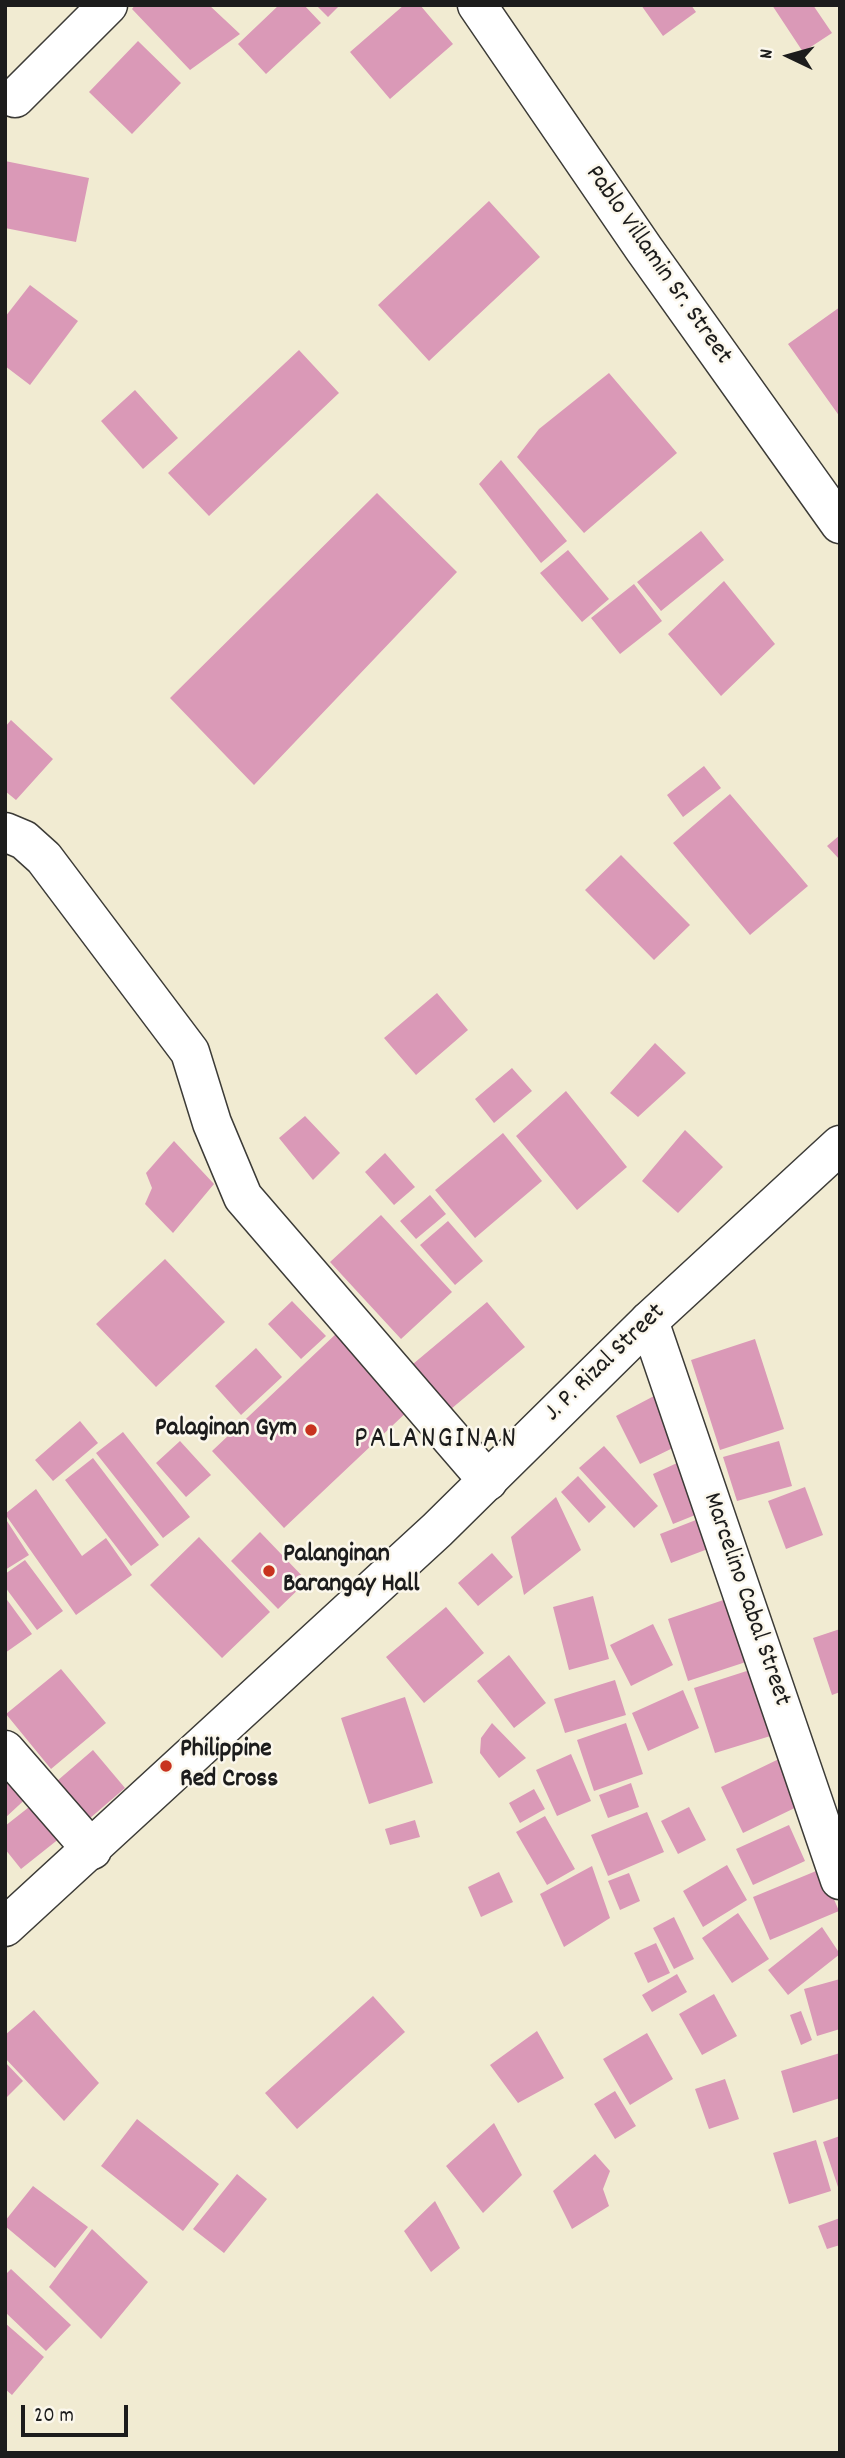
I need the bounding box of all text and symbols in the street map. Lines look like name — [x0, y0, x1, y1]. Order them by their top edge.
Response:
north arrow — [754, 21, 824, 91]
text: N — [754, 48, 781, 60]
street label: Pablo Villamin Sr. Street — [577, 160, 737, 372]
street label: J. P. Rizal Street — [539, 1298, 673, 1430]
place label: Palaginan Gym — [155, 1414, 297, 1446]
marker: Palaginan Gym — [303, 1422, 319, 1438]
district label: PALANGINAN — [355, 1424, 517, 1460]
street label: Marcelino Cabal Street — [694, 1489, 796, 1711]
place label: Palanginan Barangay Hall — [283, 1540, 419, 1602]
marker: Palanginan Barangay Hall — [261, 1563, 277, 1579]
place label: Philippine Red Cross — [180, 1735, 278, 1796]
marker: Philippine Red Cross — [158, 1758, 174, 1774]
scale bar — [24, 2392, 131, 2436]
text: 20 m — [34, 2402, 74, 2432]

